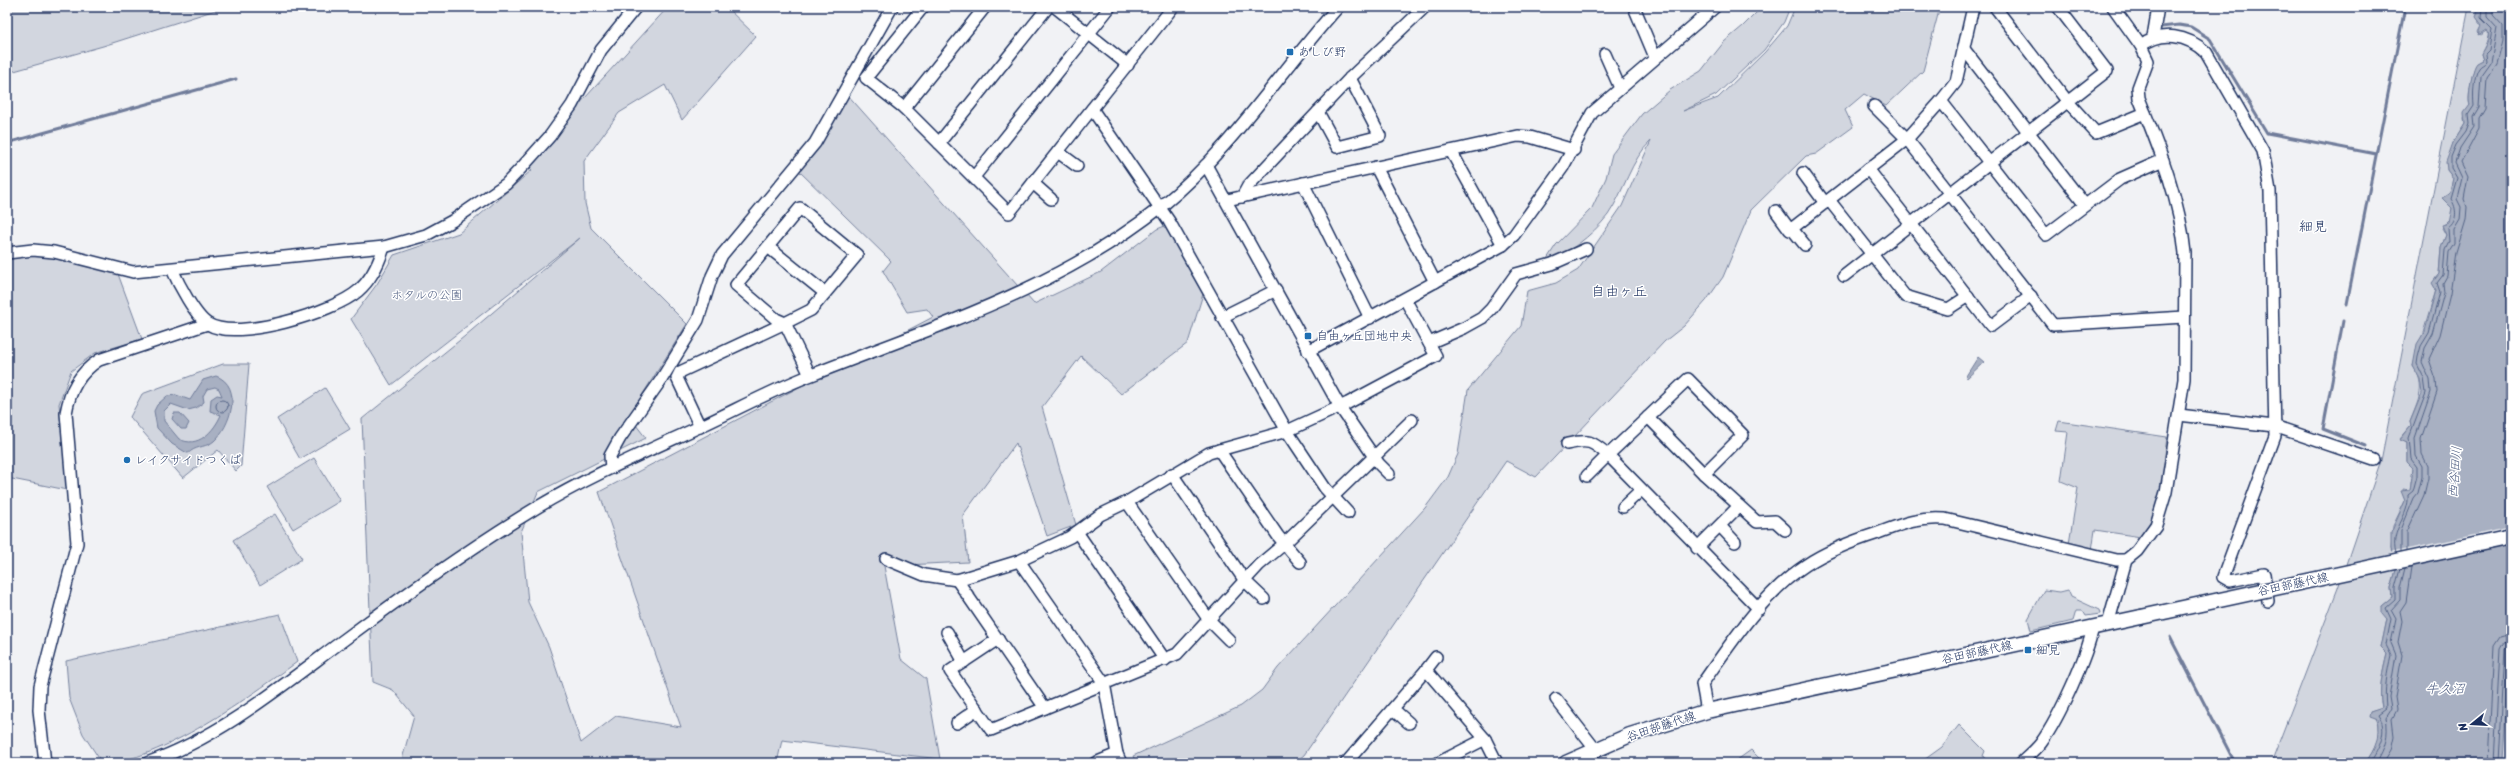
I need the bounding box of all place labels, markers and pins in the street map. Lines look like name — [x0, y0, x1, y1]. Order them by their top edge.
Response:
place label: あしび野 — [1298, 41, 1346, 63]
marker: あしび野 — [1285, 47, 1295, 57]
place label: 自由ヶ丘団地中央 — [1316, 325, 1412, 347]
marker: 自由ヶ丘団地中央 — [1303, 331, 1313, 341]
place label: レイクサイドつくば — [135, 449, 241, 471]
marker: レイクサイドつくば — [122, 455, 132, 465]
place label: 細見 — [2036, 639, 2060, 661]
marker: 細見 — [2023, 645, 2033, 655]

